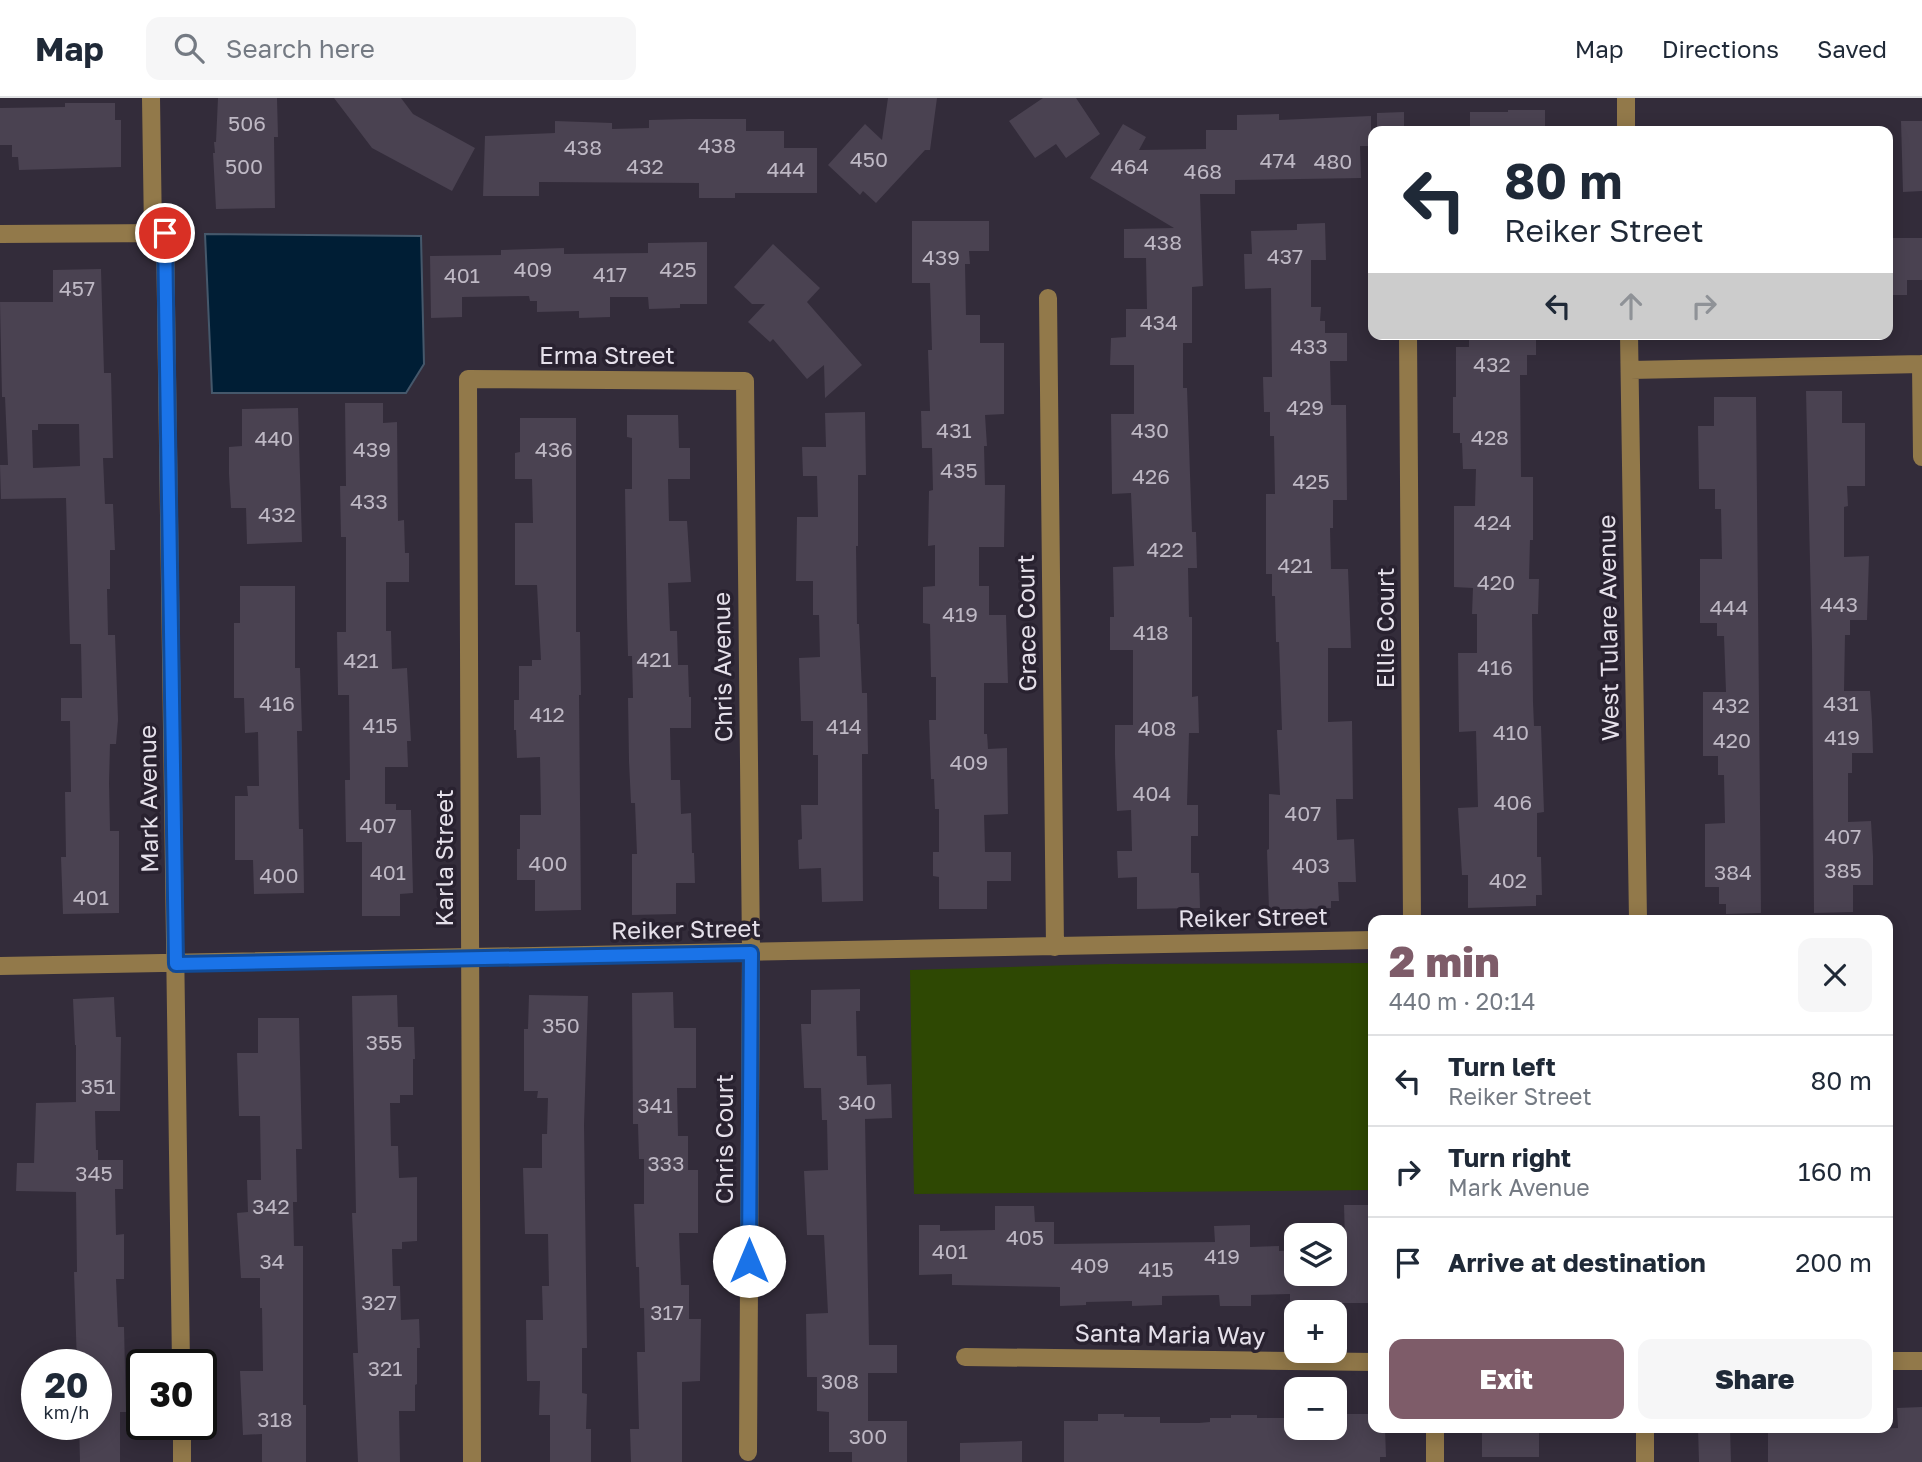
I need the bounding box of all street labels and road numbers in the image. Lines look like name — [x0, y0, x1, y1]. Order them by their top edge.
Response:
street label: Erma Street — [539, 340, 675, 369]
street label: West Tulare Avenue — [1591, 515, 1624, 742]
street label: Grace Court — [1010, 554, 1041, 692]
street label: Ellie Court — [1370, 567, 1399, 689]
street label: Chris Avenue — [706, 592, 737, 742]
street label: Mark Avenue — [132, 725, 163, 873]
street label: Karla Street — [429, 789, 458, 927]
street label: Reiker Street — [1178, 901, 1328, 932]
street label: Reiker Street — [611, 913, 761, 944]
street label: Chris Court — [709, 1074, 738, 1204]
street label: Santa Maria Way — [1074, 1317, 1266, 1350]

